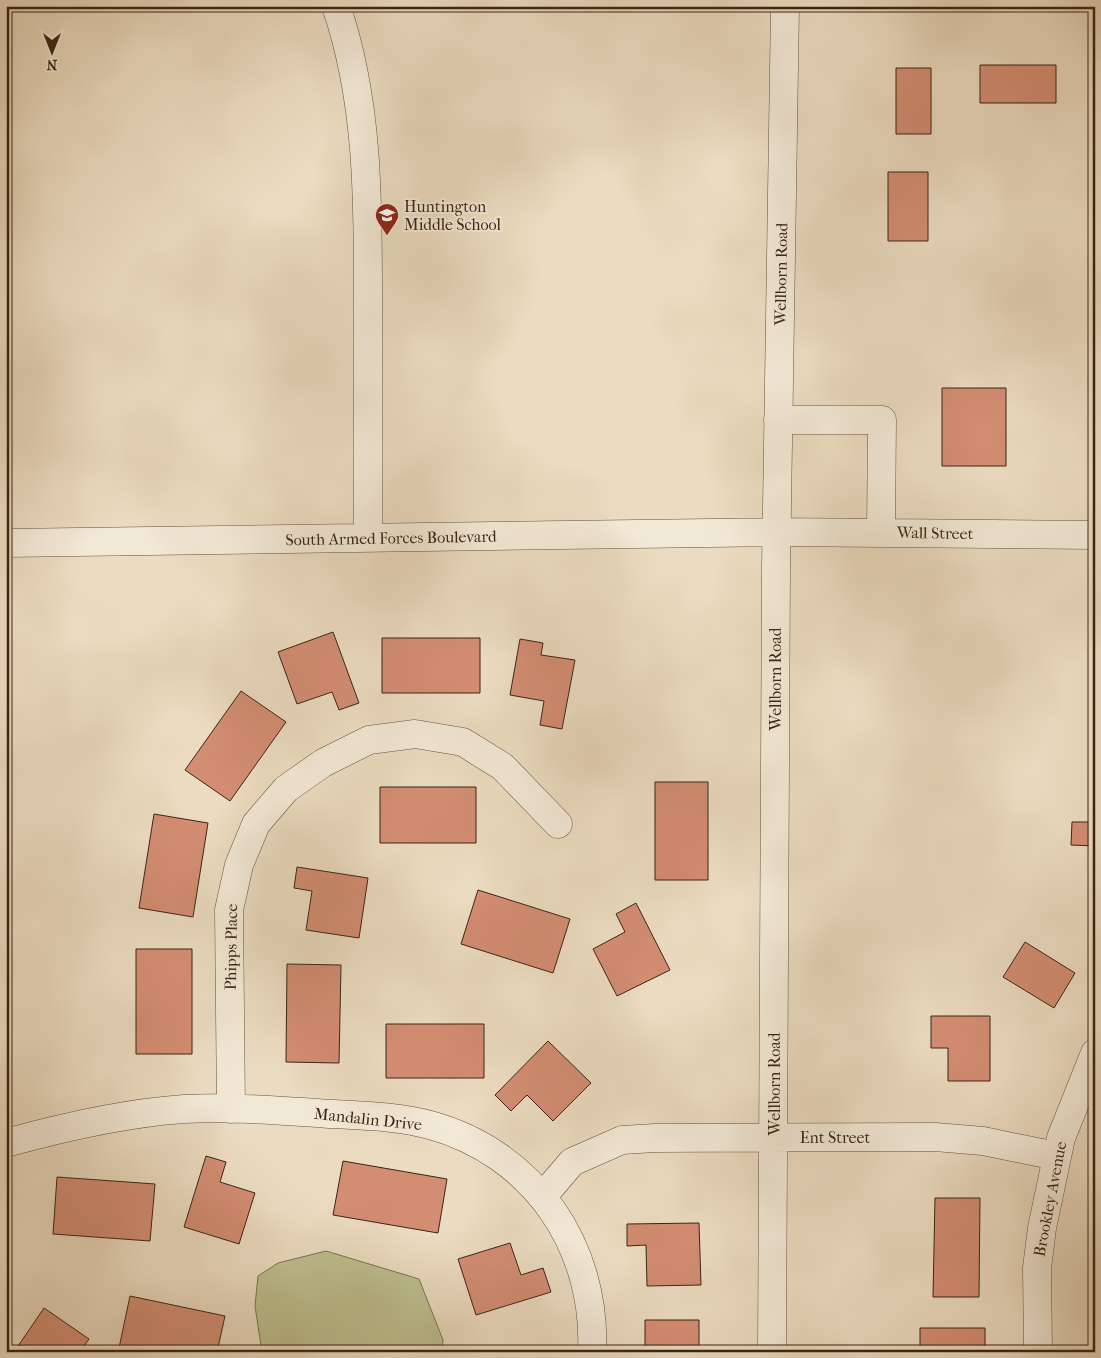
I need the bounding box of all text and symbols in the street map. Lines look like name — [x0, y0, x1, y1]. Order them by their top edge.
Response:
north arrow — [28, 28, 78, 78]
text: N — [46, 56, 57, 73]
place label: Huntington Middle School — [404, 197, 502, 234]
school or university icon: Huntington Middle School — [374, 202, 400, 236]
street label: Wellborn Road — [771, 222, 791, 327]
street label: Wall Street — [896, 523, 974, 543]
street label: South Armed Forces Boulevard — [285, 527, 497, 549]
street label: Wellborn Road — [766, 627, 785, 731]
street label: Phipps Place — [221, 904, 241, 990]
street label: Wellborn Road — [765, 1032, 784, 1136]
street label: Mandalin Drive — [313, 1104, 423, 1134]
street label: Ent Street — [800, 1128, 870, 1147]
street label: Brookley Avenue — [1030, 1140, 1071, 1258]

